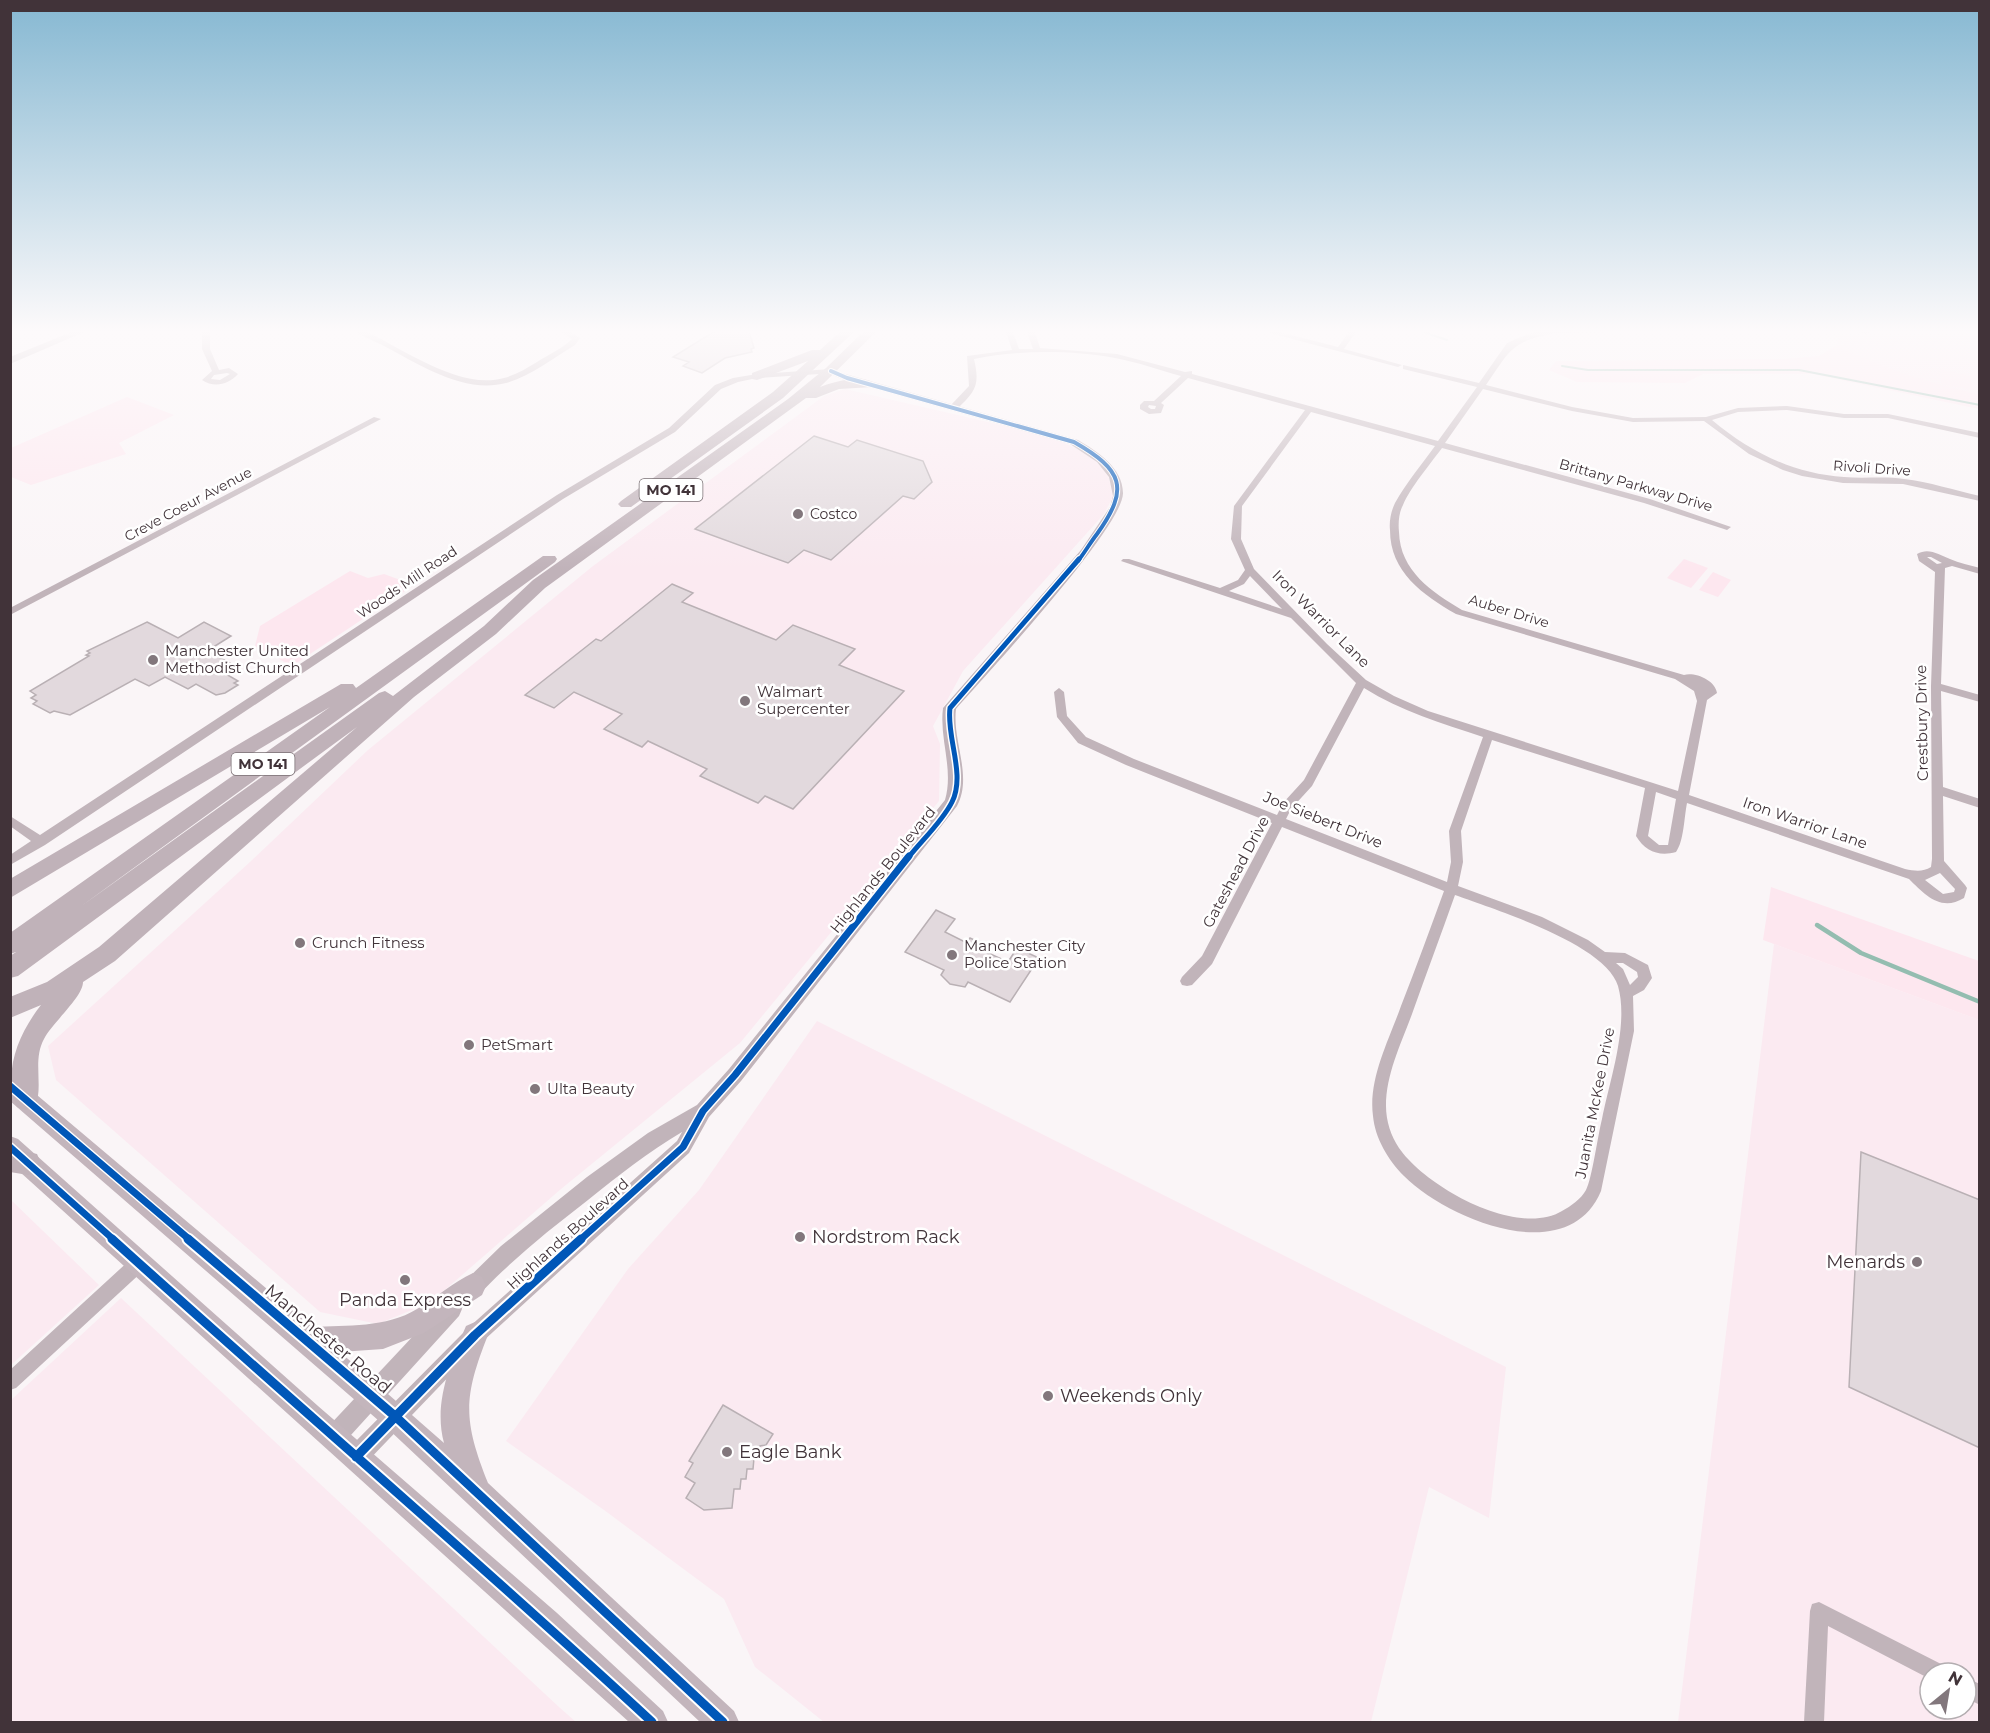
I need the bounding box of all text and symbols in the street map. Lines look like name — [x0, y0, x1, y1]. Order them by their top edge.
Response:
street label: Brittany Parkway Drive — [1557, 454, 1715, 516]
street label: Rivoli Drive — [1833, 456, 1911, 480]
street label: Creve Coeur Avenue — [121, 463, 255, 545]
road number: MO 141 — [640, 479, 702, 501]
place label: Costco — [810, 505, 857, 523]
marker: Costco — [791, 507, 805, 521]
street label: Woods Mill Road — [353, 542, 461, 622]
street label: Iron Warrior Lane — [1268, 566, 1374, 672]
street label: Auber Drive — [1467, 590, 1551, 632]
place label: Manchester United Methodist Church — [165, 641, 309, 677]
marker: Manchester United Methodist Church — [146, 653, 160, 667]
street label: Crestbury Drive — [1911, 665, 1932, 781]
place label: Walmart Supercenter — [757, 682, 850, 718]
marker: Walmart Supercenter — [738, 694, 752, 708]
road number: MO 141 — [232, 753, 294, 775]
street label: Joe Siebert Drive — [1260, 787, 1386, 852]
street label: Iron Warrior Lane — [1740, 792, 1870, 853]
street label: Highlands Boulevard — [826, 803, 940, 937]
street label: Gateshead Drive — [1198, 813, 1273, 931]
place label: Crunch Fitness — [312, 933, 425, 952]
marker: Crunch Fitness — [293, 936, 307, 950]
place label: Manchester City Police Station — [964, 936, 1086, 972]
marker: Manchester City Police Station — [945, 948, 959, 962]
street label: Juanita McKee Drive — [1570, 1026, 1618, 1181]
place label: PetSmart — [481, 1035, 553, 1054]
marker: PetSmart — [462, 1038, 476, 1052]
place label: Ulta Beauty — [547, 1079, 635, 1098]
marker: Ulta Beauty — [528, 1082, 542, 1096]
street label: Highlands Boulevard — [503, 1174, 633, 1293]
place label: Nordstrom Rack — [812, 1226, 960, 1248]
marker: Nordstrom Rack — [793, 1230, 807, 1244]
place label: Menards — [1826, 1251, 1905, 1273]
marker: Menards — [1910, 1255, 1924, 1269]
marker: Panda Express — [398, 1273, 412, 1287]
street label: Manchester Road — [260, 1280, 396, 1398]
place label: Panda Express — [339, 1289, 471, 1311]
place label: Weekends Only — [1060, 1385, 1202, 1407]
marker: Weekends Only — [1041, 1389, 1055, 1403]
place label: Eagle Bank — [739, 1441, 842, 1463]
marker: Eagle Bank — [720, 1445, 734, 1459]
north arrow — [1918, 1661, 1978, 1721]
text: N — [1945, 1667, 1966, 1690]

